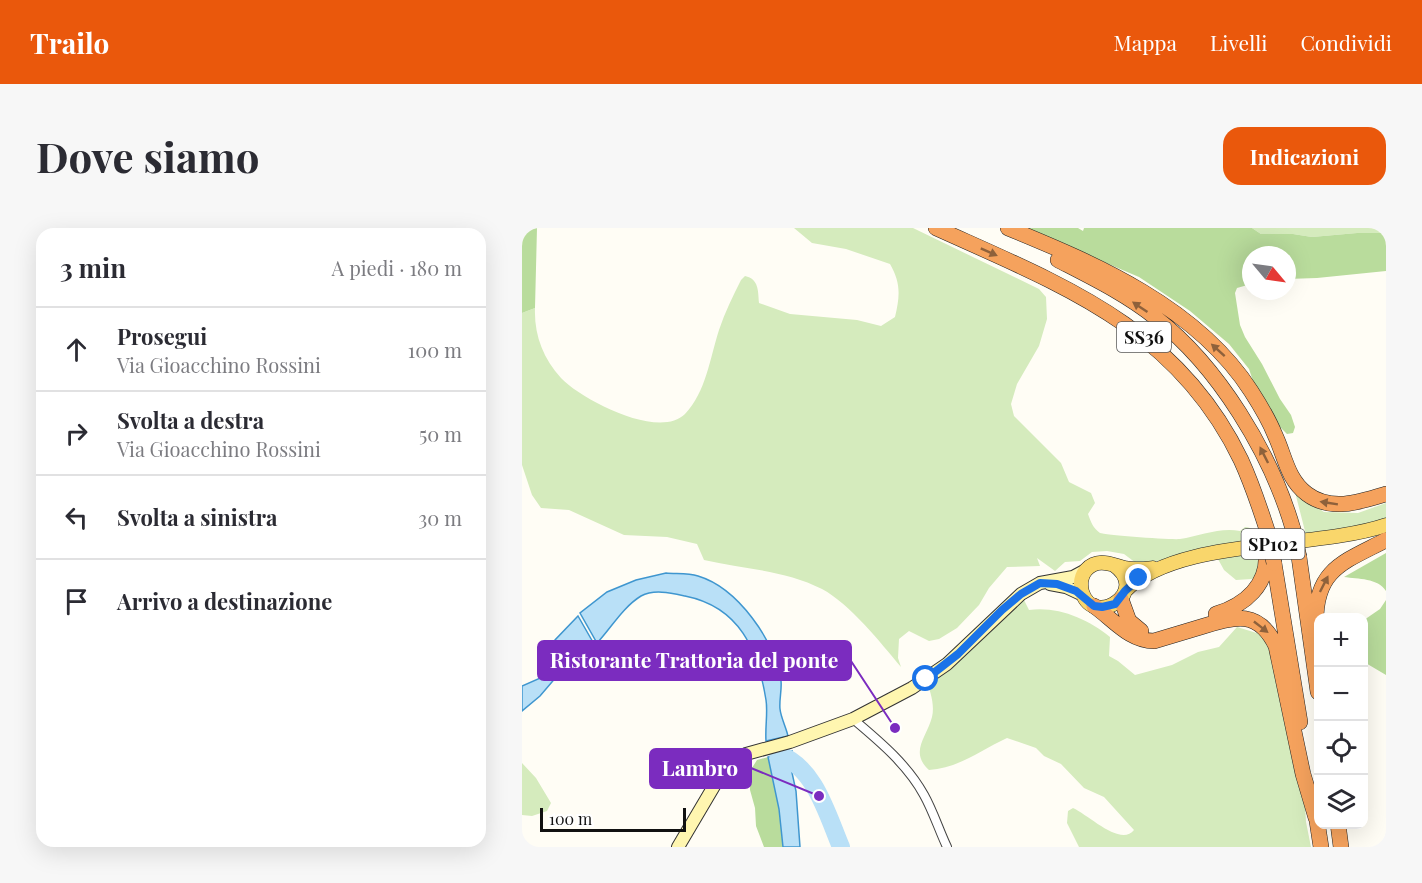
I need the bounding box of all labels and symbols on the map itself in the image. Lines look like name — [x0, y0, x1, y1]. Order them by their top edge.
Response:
north arrow — [1242, 246, 1296, 300]
one-way arrow — [980, 248, 998, 257]
one-way arrow — [1132, 302, 1148, 313]
road number: SS36 — [1117, 322, 1171, 352]
one-way arrow — [1211, 343, 1226, 357]
one-way arrow — [1259, 446, 1268, 463]
one-way arrow — [1319, 498, 1338, 507]
road number: SP102 — [1242, 529, 1305, 559]
route end — [1125, 564, 1151, 590]
one-way arrow — [1319, 575, 1329, 592]
one-way arrow — [1252, 621, 1268, 633]
callout: Ristorante Trattoria del ponte — [538, 641, 851, 680]
text: Ristorante Trattoria del ponte — [550, 645, 838, 673]
route start — [912, 665, 938, 691]
callout: Lambro — [650, 749, 751, 788]
text: Lambro — [662, 753, 738, 781]
scale bar — [540, 805, 686, 832]

